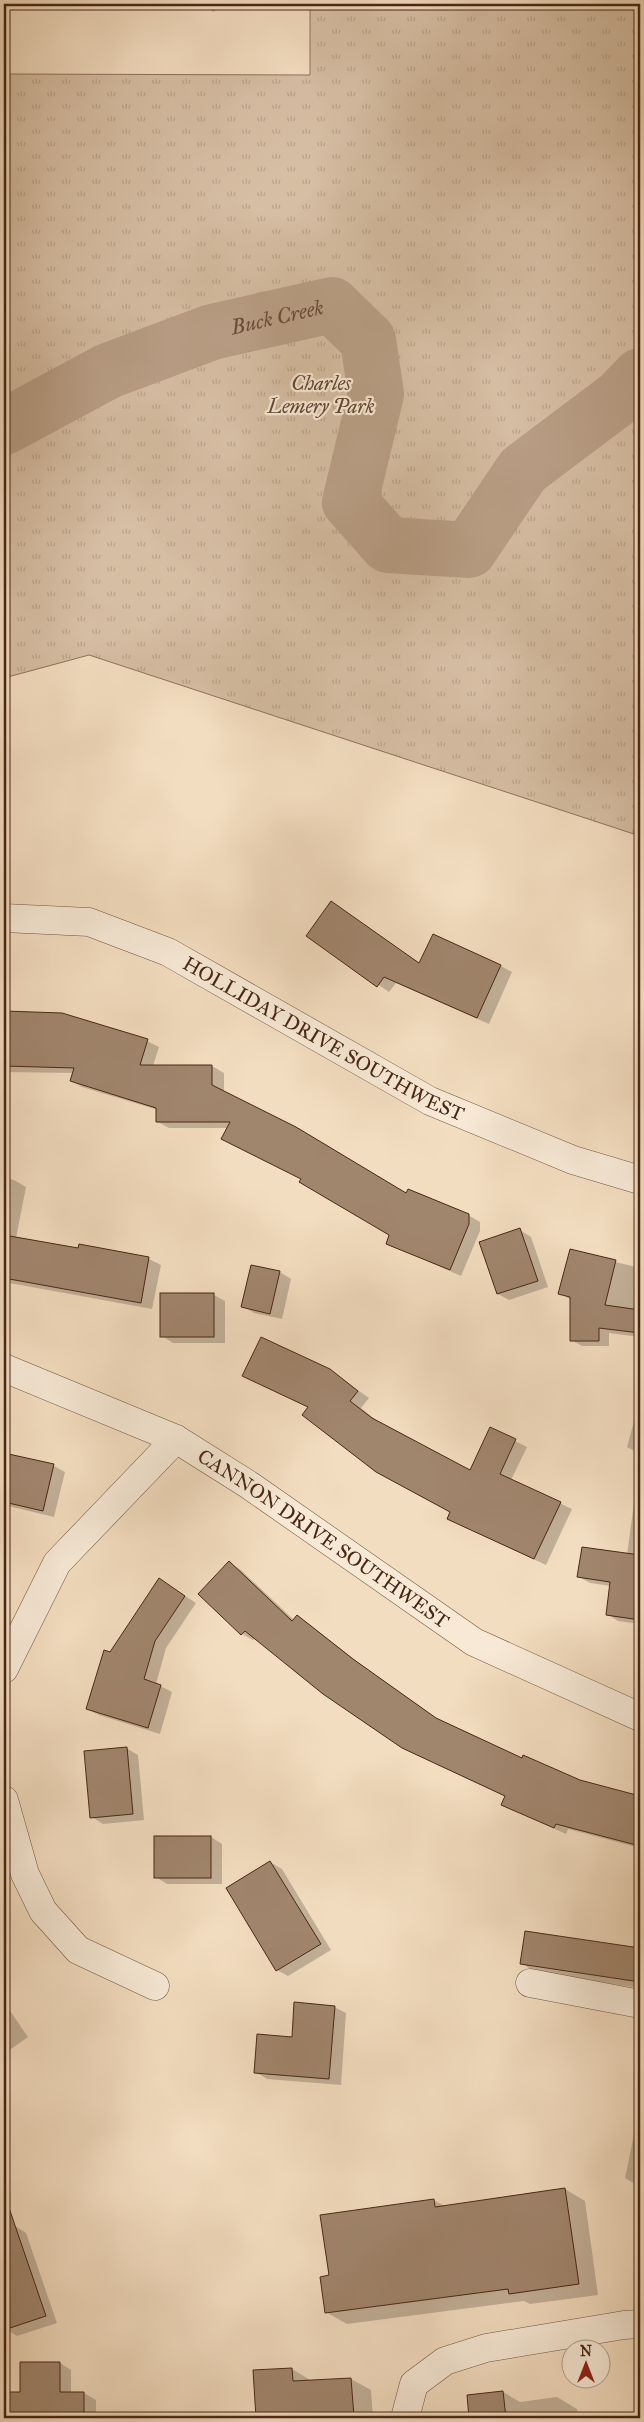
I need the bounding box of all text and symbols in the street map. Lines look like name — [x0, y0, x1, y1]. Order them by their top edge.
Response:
water label: Buck Creek — [227, 294, 327, 341]
park label: Charles Lemery Park — [267, 371, 375, 418]
street label: HOLLIDAY DRIVE SOUTHWEST — [179, 951, 468, 1126]
street label: CANNON DRIVE SOUTHWEST — [193, 1444, 454, 1633]
north arrow — [562, 2340, 612, 2390]
text: N — [580, 2343, 592, 2360]

